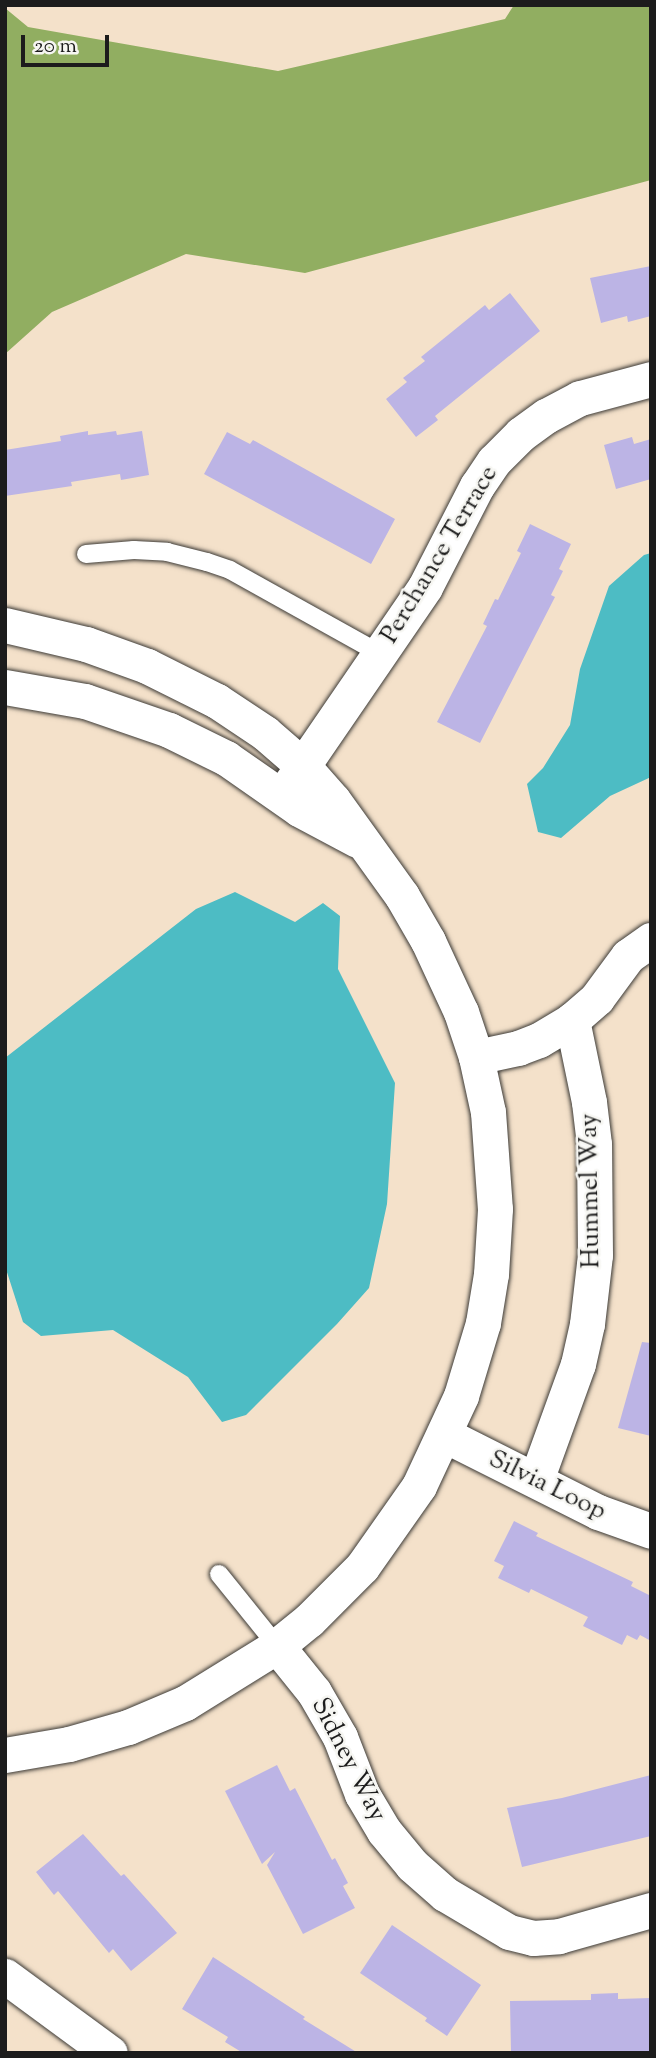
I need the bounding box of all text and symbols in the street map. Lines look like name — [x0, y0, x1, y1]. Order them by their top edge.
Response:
scale bar — [24, 21, 112, 65]
text: 20 m — [34, 32, 77, 62]
street label: Perchance Terrace — [375, 460, 505, 650]
street label: Hummel Way — [574, 1113, 608, 1269]
street label: Silvia Loop — [483, 1444, 611, 1528]
street label: Sidney Way — [304, 1693, 392, 1827]

